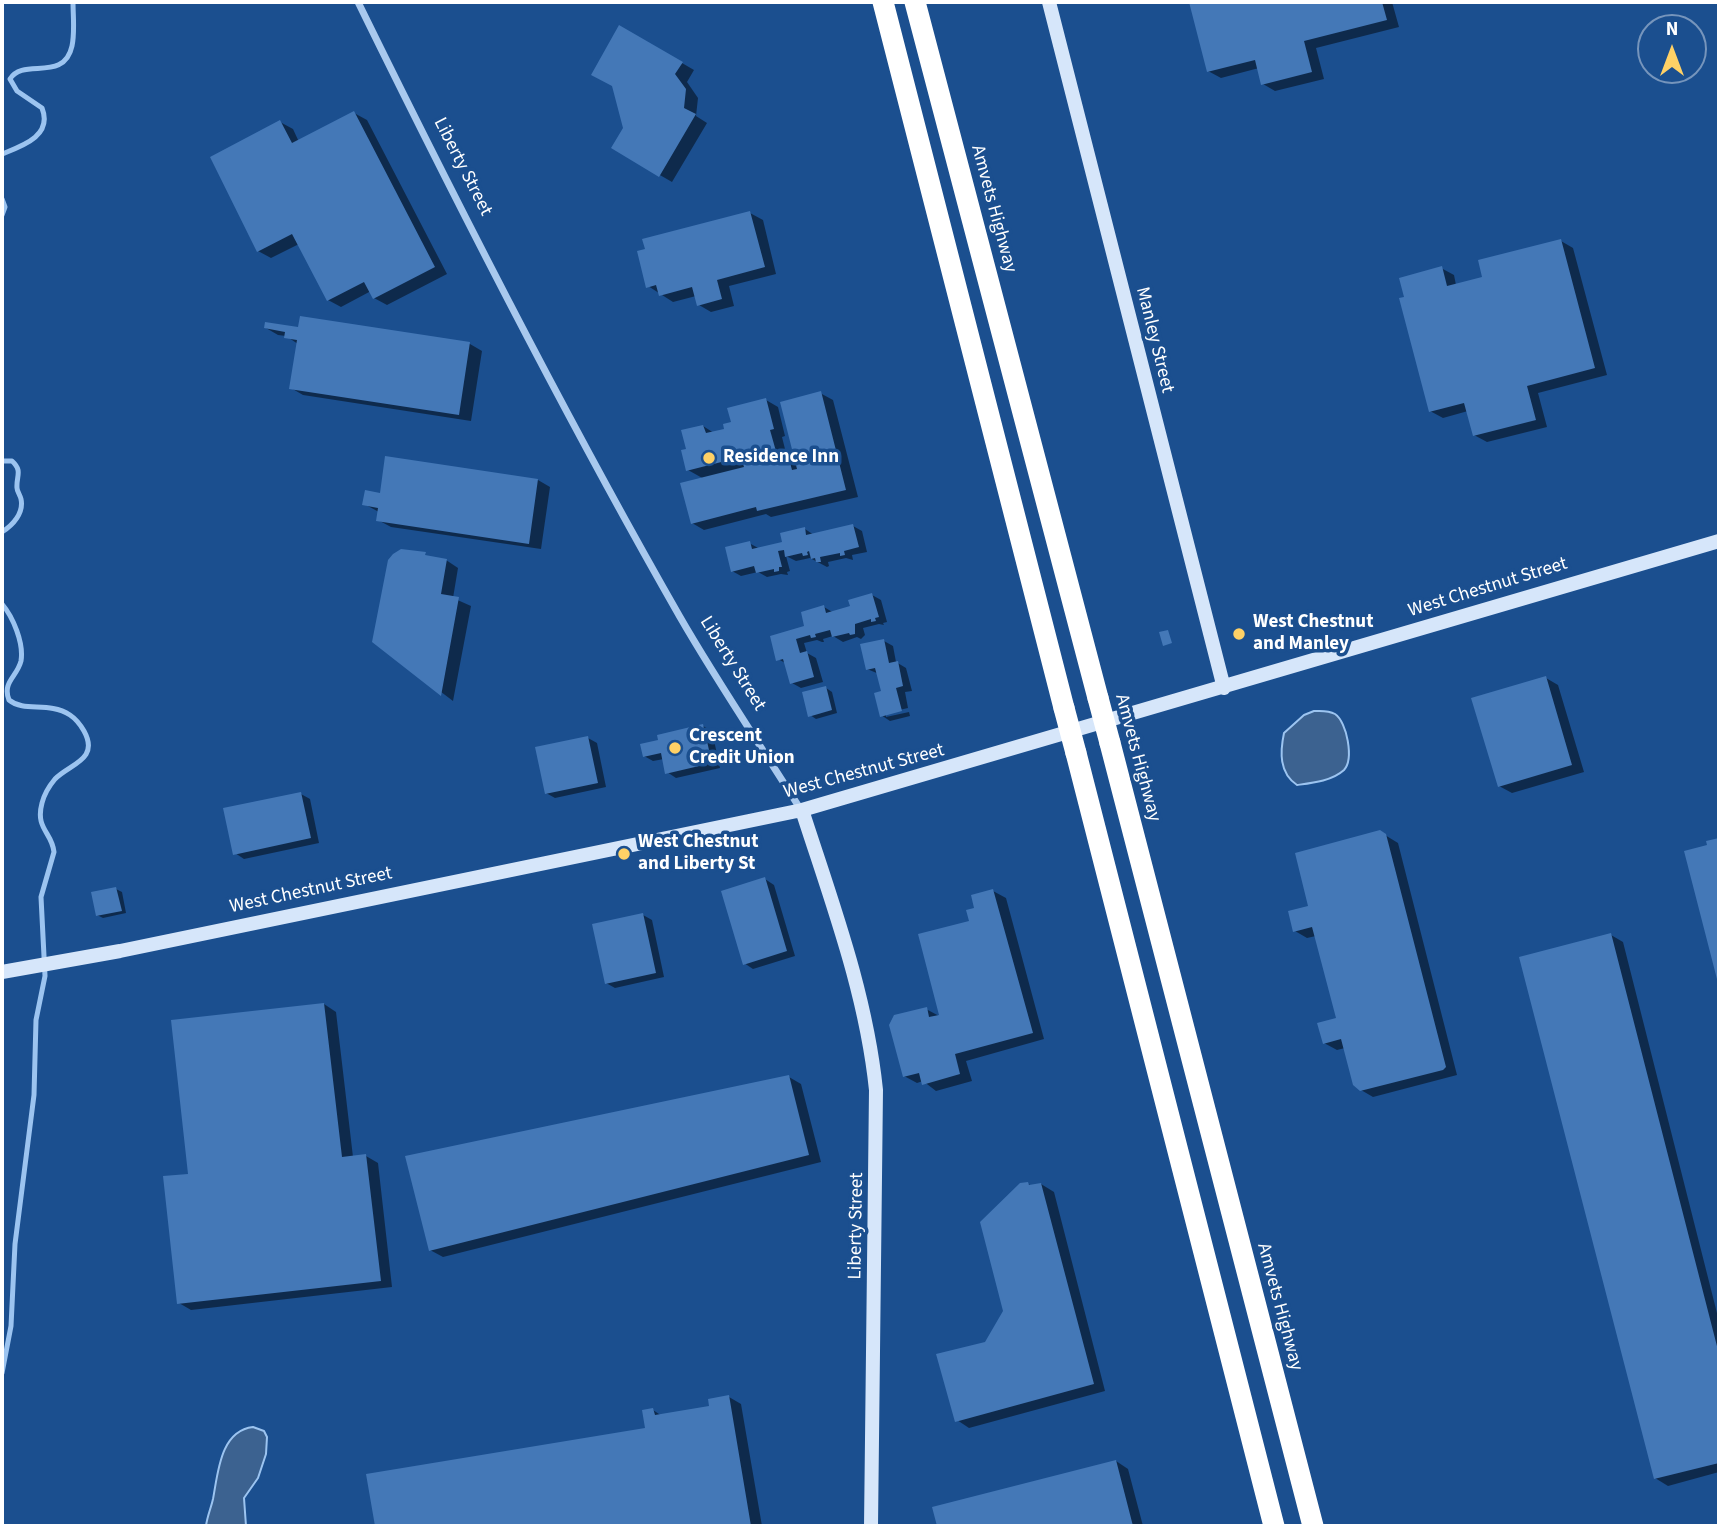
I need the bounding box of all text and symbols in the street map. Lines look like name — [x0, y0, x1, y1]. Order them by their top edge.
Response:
north arrow — [1637, 14, 1707, 84]
text: N — [1666, 16, 1678, 43]
street label: Liberty Street — [428, 114, 496, 220]
street label: Amvets Highway — [965, 143, 1021, 275]
street label: Manley Street — [1130, 285, 1178, 395]
place label: Residence Inn — [723, 447, 839, 469]
marker: Residence Inn — [701, 450, 717, 466]
street label: West Chestnut Street — [1406, 553, 1570, 623]
place label: West Chestnut and Manley — [1253, 612, 1373, 656]
street label: Liberty Street — [694, 613, 770, 715]
marker: West Chestnut and Manley — [1231, 626, 1247, 642]
street label: Amvets Highway — [1109, 692, 1165, 824]
place label: Crescent Credit Union — [689, 726, 795, 770]
marker: Crescent Credit Union — [667, 740, 683, 756]
street label: West Chestnut Street — [781, 740, 947, 804]
place label: West Chestnut and Liberty St — [638, 832, 758, 876]
marker: West Chestnut and Liberty St — [616, 846, 632, 862]
street label: West Chestnut Street — [228, 863, 394, 919]
street label: Liberty Street — [845, 1172, 869, 1280]
street label: Amvets Highway — [1251, 1241, 1307, 1373]

